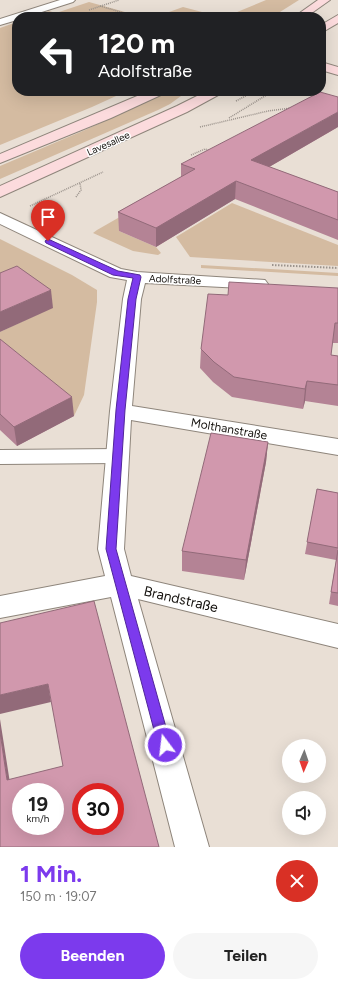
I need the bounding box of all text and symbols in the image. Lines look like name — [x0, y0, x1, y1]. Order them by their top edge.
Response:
text: 120 m — [98, 26, 175, 60]
icon: left — [32, 28, 84, 80]
text: Adolfstraße — [98, 60, 192, 82]
street label: Lavesallee — [85, 128, 132, 159]
pin — [31, 200, 65, 241]
icon: arrive — [37, 206, 59, 228]
street label: Adolfstraße — [149, 272, 202, 287]
street label: Molthanstraße — [190, 415, 269, 443]
street label: Brandstraße — [142, 583, 220, 616]
position arrow — [144, 724, 186, 766]
north arrow — [282, 739, 326, 783]
map controls — [282, 739, 326, 835]
speed limit sign: 30 — [72, 783, 124, 835]
button: sound — [282, 791, 326, 835]
text: 19 — [28, 792, 48, 816]
text: km/h — [27, 812, 49, 825]
text: 1 Min. — [20, 859, 82, 888]
button: close — [276, 860, 318, 902]
text: 150 m · 19:07 — [20, 889, 97, 904]
button: Beenden — [20, 933, 165, 979]
button: Teilen — [173, 933, 318, 979]

